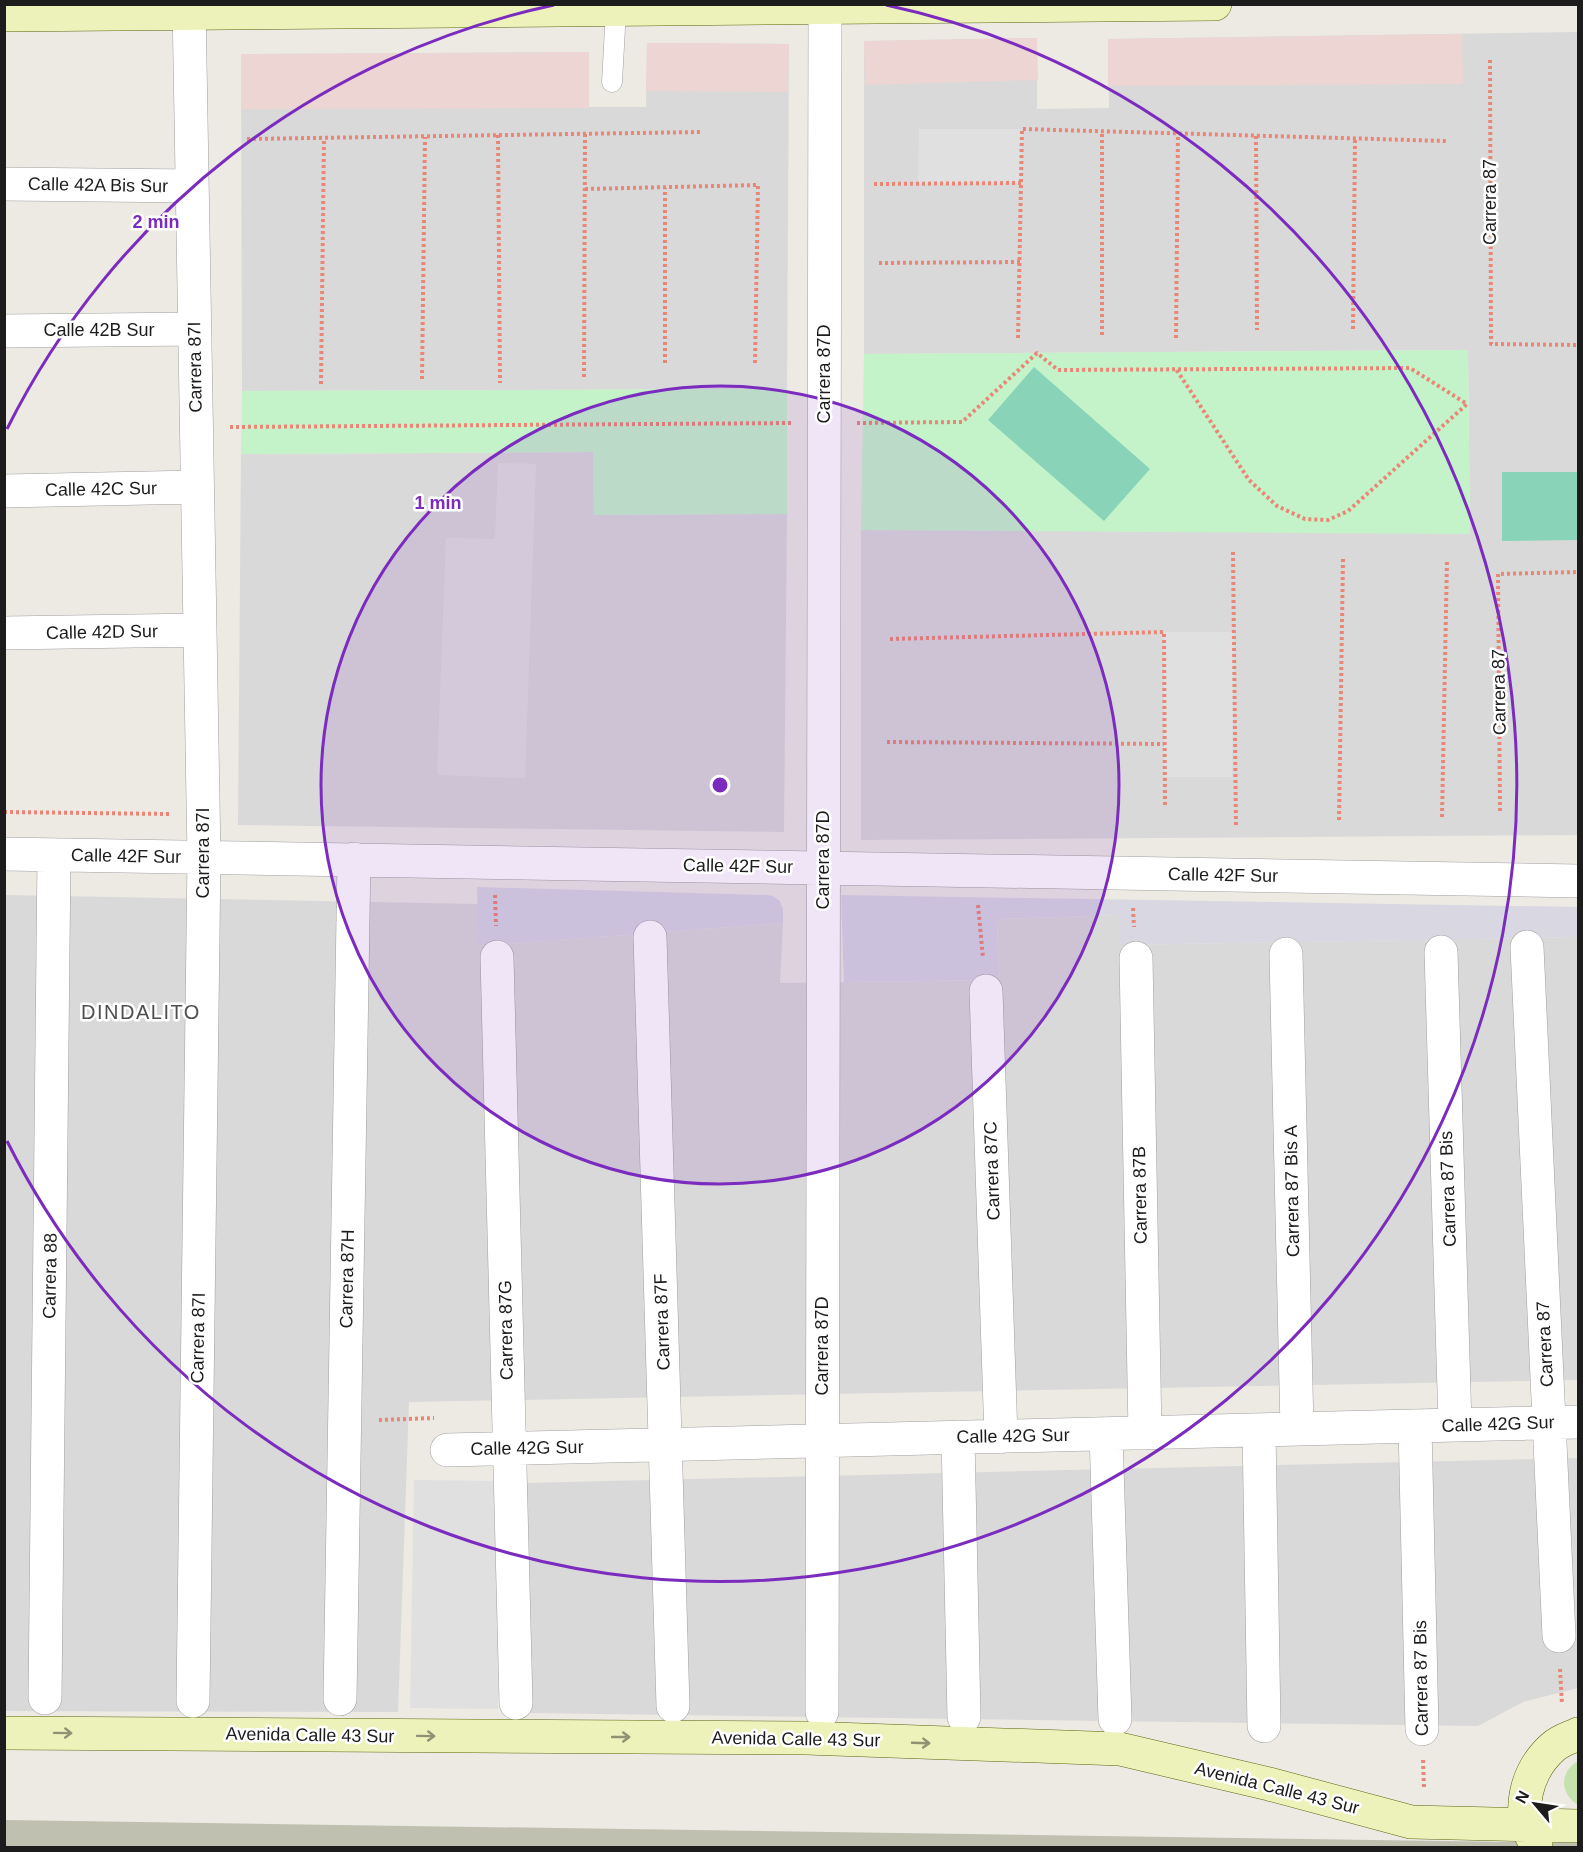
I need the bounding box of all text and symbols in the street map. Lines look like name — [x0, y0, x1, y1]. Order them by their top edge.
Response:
street label: Carrera 87 — [1480, 159, 1500, 245]
street label: Calle 42A Bis Sur — [28, 174, 168, 196]
text: 2 min — [132, 212, 180, 232]
street label: Calle 42B Sur — [43, 320, 155, 340]
street label: Carrera 87I — [184, 321, 206, 413]
street label: Carrera 87D — [814, 324, 834, 424]
street label: Calle 42C Sur — [45, 478, 157, 500]
text: 1 min — [414, 493, 462, 513]
street label: Calle 42D Sur — [46, 621, 158, 643]
street label: Carrera 87 — [1488, 649, 1510, 735]
centre of rings — [710, 775, 730, 795]
street label: Carrera 87I — [193, 807, 213, 899]
street label: Carrera 87D — [813, 810, 833, 910]
street label: Calle 42F Sur — [71, 845, 181, 867]
street label: Calle 42F Sur — [683, 855, 793, 877]
street label: Calle 42F Sur — [1168, 864, 1278, 886]
district label: DINDALITO — [81, 1001, 201, 1023]
street label: Carrera 87C — [980, 1121, 1004, 1221]
street label: Carrera 87 Bis A — [1281, 1125, 1303, 1257]
street label: Carrera 87 Bis — [1436, 1131, 1460, 1247]
street label: Carrera 87B — [1129, 1146, 1151, 1244]
street label: Carrera 87H — [336, 1229, 358, 1329]
street label: Carrera 88 — [39, 1233, 61, 1319]
street label: Carrera 87F — [650, 1273, 674, 1371]
street label: Carrera 87G — [495, 1280, 517, 1380]
street label: Carrera 87I — [187, 1292, 209, 1384]
street label: Carrera 87D — [812, 1296, 832, 1396]
street label: Carrera 87 — [1533, 1301, 1557, 1387]
street label: Calle 42G Sur — [1441, 1412, 1555, 1436]
street label: Calle 42G Sur — [956, 1425, 1070, 1447]
street label: Calle 42G Sur — [470, 1437, 584, 1459]
street label: Carrera 87 Bis — [1410, 1620, 1432, 1736]
street label: Avenida Calle 43 Sur — [225, 1724, 395, 1746]
one-way arrow — [52, 1727, 72, 1739]
street label: Avenida Calle 43 Sur — [711, 1728, 881, 1750]
one-way arrow — [415, 1730, 435, 1742]
one-way arrow — [610, 1731, 630, 1743]
one-way arrow — [910, 1737, 930, 1748]
street label: Avenida Calle 43 Sur — [1193, 1758, 1361, 1818]
north arrow — [1505, 1774, 1565, 1834]
text: N — [1512, 1788, 1533, 1806]

